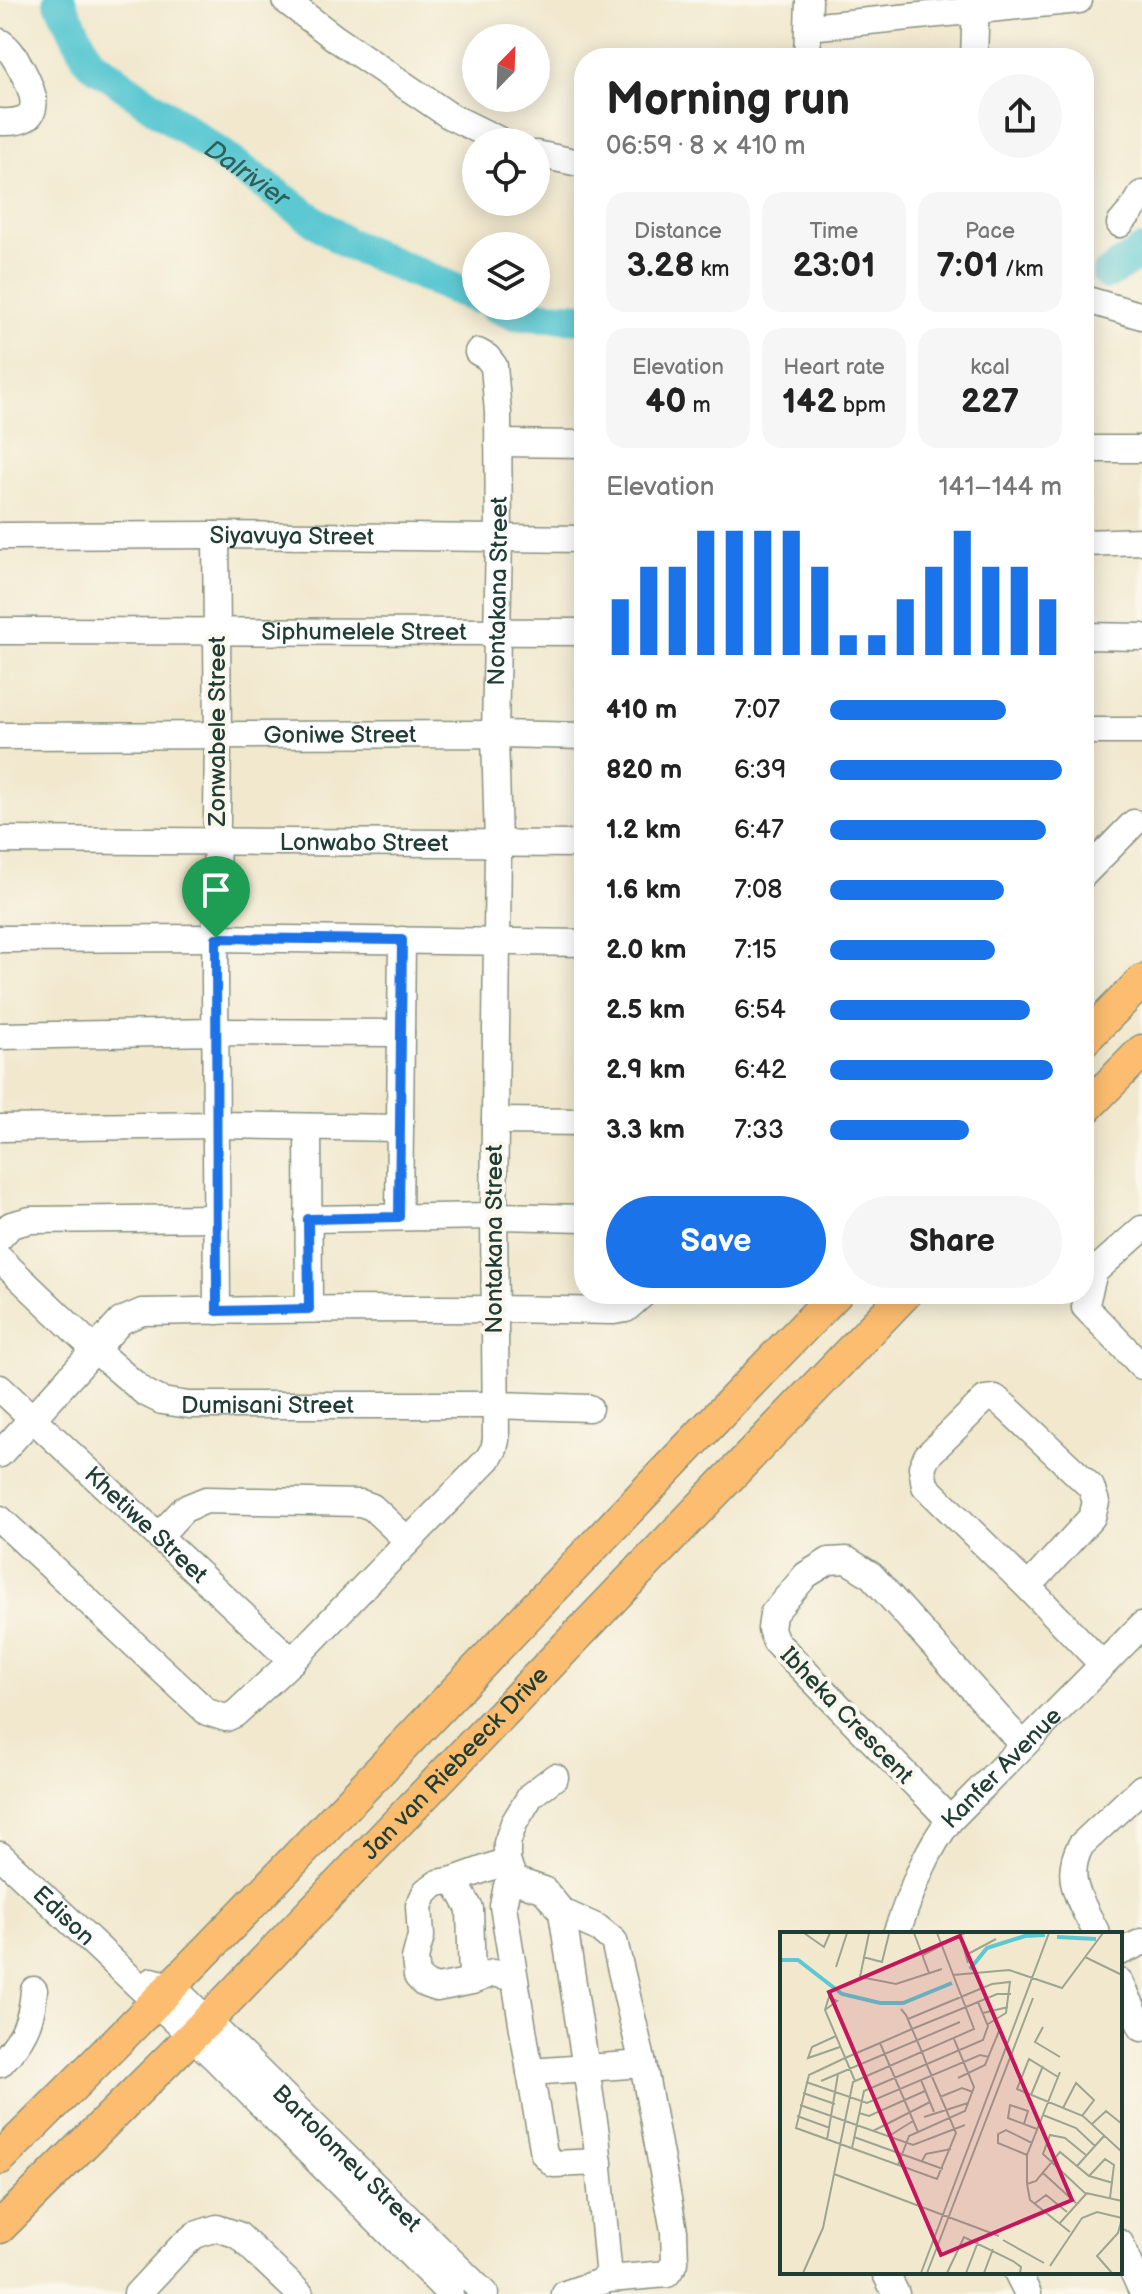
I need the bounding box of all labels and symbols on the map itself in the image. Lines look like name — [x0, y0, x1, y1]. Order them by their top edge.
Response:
north arrow — [462, 24, 550, 112]
water label: Dalrivier — [198, 134, 296, 216]
street label: Nontakana Street — [482, 496, 514, 686]
street label: Siyavuya Street — [210, 521, 375, 552]
street label: Siphumelele Street — [261, 617, 467, 647]
street label: Zonwabele Street — [203, 635, 232, 827]
street label: Goniwe Street — [263, 720, 417, 750]
street label: Lonwabo Street — [280, 828, 449, 858]
pin — [182, 856, 250, 938]
street label: Nontakana Street — [480, 1144, 509, 1334]
street label: Dumisani Street — [181, 1391, 355, 1420]
street label: Khetiwe Street — [78, 1460, 214, 1590]
street label: Ibheka Crescent — [774, 1641, 920, 1790]
street label: Jan van Riebeeck Drive — [356, 1660, 555, 1866]
street label: Kanfer Avenue — [936, 1701, 1068, 1835]
street label: Edison — [27, 1880, 101, 1952]
inset map — [780, 1932, 1122, 2274]
street label: Bartolomeu Street — [266, 2079, 428, 2239]

